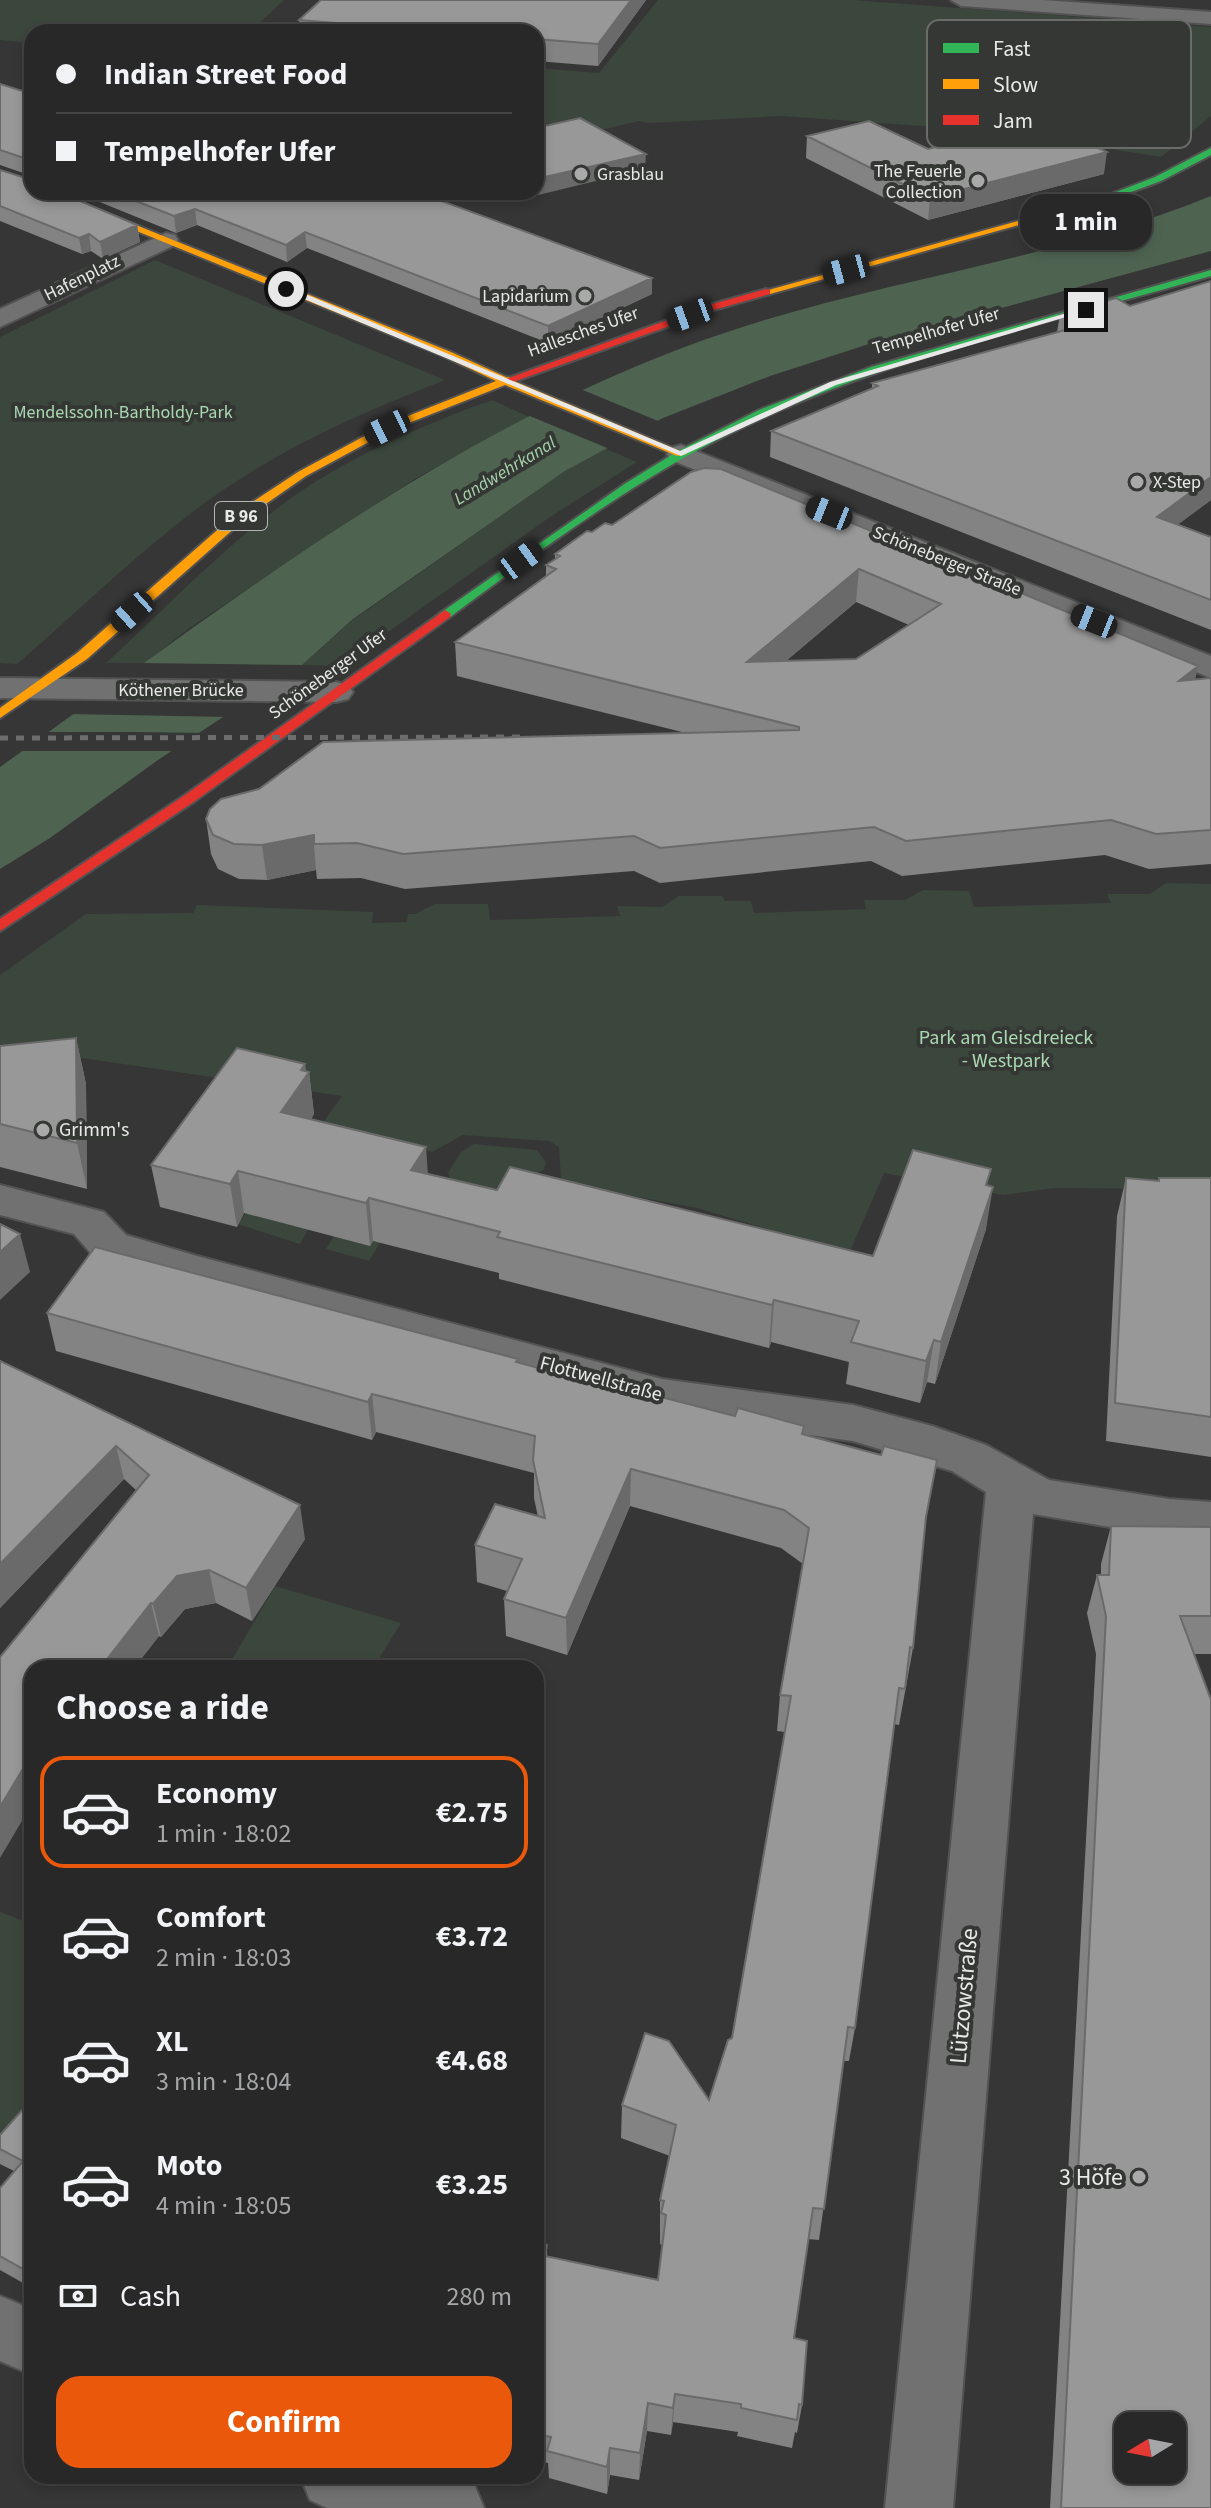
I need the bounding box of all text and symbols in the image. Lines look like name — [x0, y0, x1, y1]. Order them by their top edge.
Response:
legend — [927, 20, 1191, 148]
text: Fast — [993, 33, 1031, 65]
text: Indian Street Food — [104, 53, 348, 96]
text: Slow — [993, 69, 1038, 101]
text: Jam — [993, 105, 1033, 137]
text: Tempelhofer Ufer — [104, 130, 335, 173]
place label: The Feuerle Collection — [874, 159, 962, 205]
place label: Grasblau — [597, 162, 664, 187]
marker: Grasblau — [572, 165, 590, 183]
marker: The Feuerle Collection — [969, 172, 987, 190]
callout: 1 min — [1020, 194, 1152, 250]
text: 1 min — [1054, 203, 1118, 240]
street label: Hafenplatz — [40, 249, 125, 307]
car — [820, 252, 872, 288]
route start — [268, 271, 304, 307]
place label: Lapidarium — [482, 284, 569, 309]
marker: Lapidarium — [576, 287, 594, 305]
route end — [1068, 292, 1104, 328]
car — [663, 296, 717, 334]
street label: Hallesches Ufer — [524, 300, 643, 364]
street label: Tempelhofer Ufer — [870, 301, 1003, 361]
park label: Mendelssohn-Bartholdy-Park — [13, 400, 233, 425]
car — [360, 407, 414, 449]
water label: Landwehrkanal — [449, 430, 561, 511]
place label: X-Step — [1153, 470, 1201, 495]
marker: X-Step — [1128, 473, 1146, 491]
car — [802, 493, 856, 533]
road number: B 96 — [215, 502, 267, 530]
street label: Schöneberger Straße — [869, 520, 1025, 602]
car — [495, 536, 547, 584]
car — [106, 587, 158, 637]
car — [1067, 601, 1121, 641]
street label: Schöneberger Ufer — [264, 622, 393, 725]
street label: Köthener Brücke — [118, 678, 244, 703]
park label: Park am Gleisdreieck - Westpark — [919, 1024, 1093, 1075]
place label: Grimm's — [59, 1116, 129, 1144]
marker: Grimm's — [34, 1121, 52, 1139]
street label: Flottwellstraße — [537, 1349, 665, 1409]
text: Choose a ride — [56, 1682, 269, 1733]
text: Economy — [156, 1772, 277, 1815]
icon: car — [60, 1776, 132, 1848]
text: €2.75 — [436, 1791, 508, 1834]
text: 1 min · 18:02 — [156, 1815, 291, 1852]
text: Comfort — [156, 1896, 266, 1939]
icon: car — [60, 1900, 132, 1972]
text: €3.72 — [436, 1915, 508, 1958]
street label: Lützowstraße — [941, 1927, 987, 2065]
text: 2 min · 18:03 — [156, 1939, 291, 1976]
text: XL — [156, 2020, 189, 2063]
icon: car — [60, 2024, 132, 2096]
text: €4.68 — [436, 2039, 508, 2082]
text: 3 min · 18:04 — [156, 2063, 291, 2100]
text: Moto — [156, 2144, 222, 2187]
icon: car — [60, 2148, 132, 2220]
place label: 3 Höfe — [1059, 2160, 1123, 2195]
text: €3.25 — [436, 2163, 508, 2206]
marker: 3 Höfe — [1130, 2168, 1148, 2186]
text: 4 min · 18:05 — [156, 2187, 291, 2224]
icon: cash — [56, 2274, 100, 2318]
text: Cash — [120, 2275, 181, 2318]
text: 280 m — [446, 2278, 512, 2315]
button: Confirm — [56, 2376, 512, 2468]
north arrow — [1114, 2412, 1186, 2484]
map controls — [1114, 2412, 1186, 2484]

